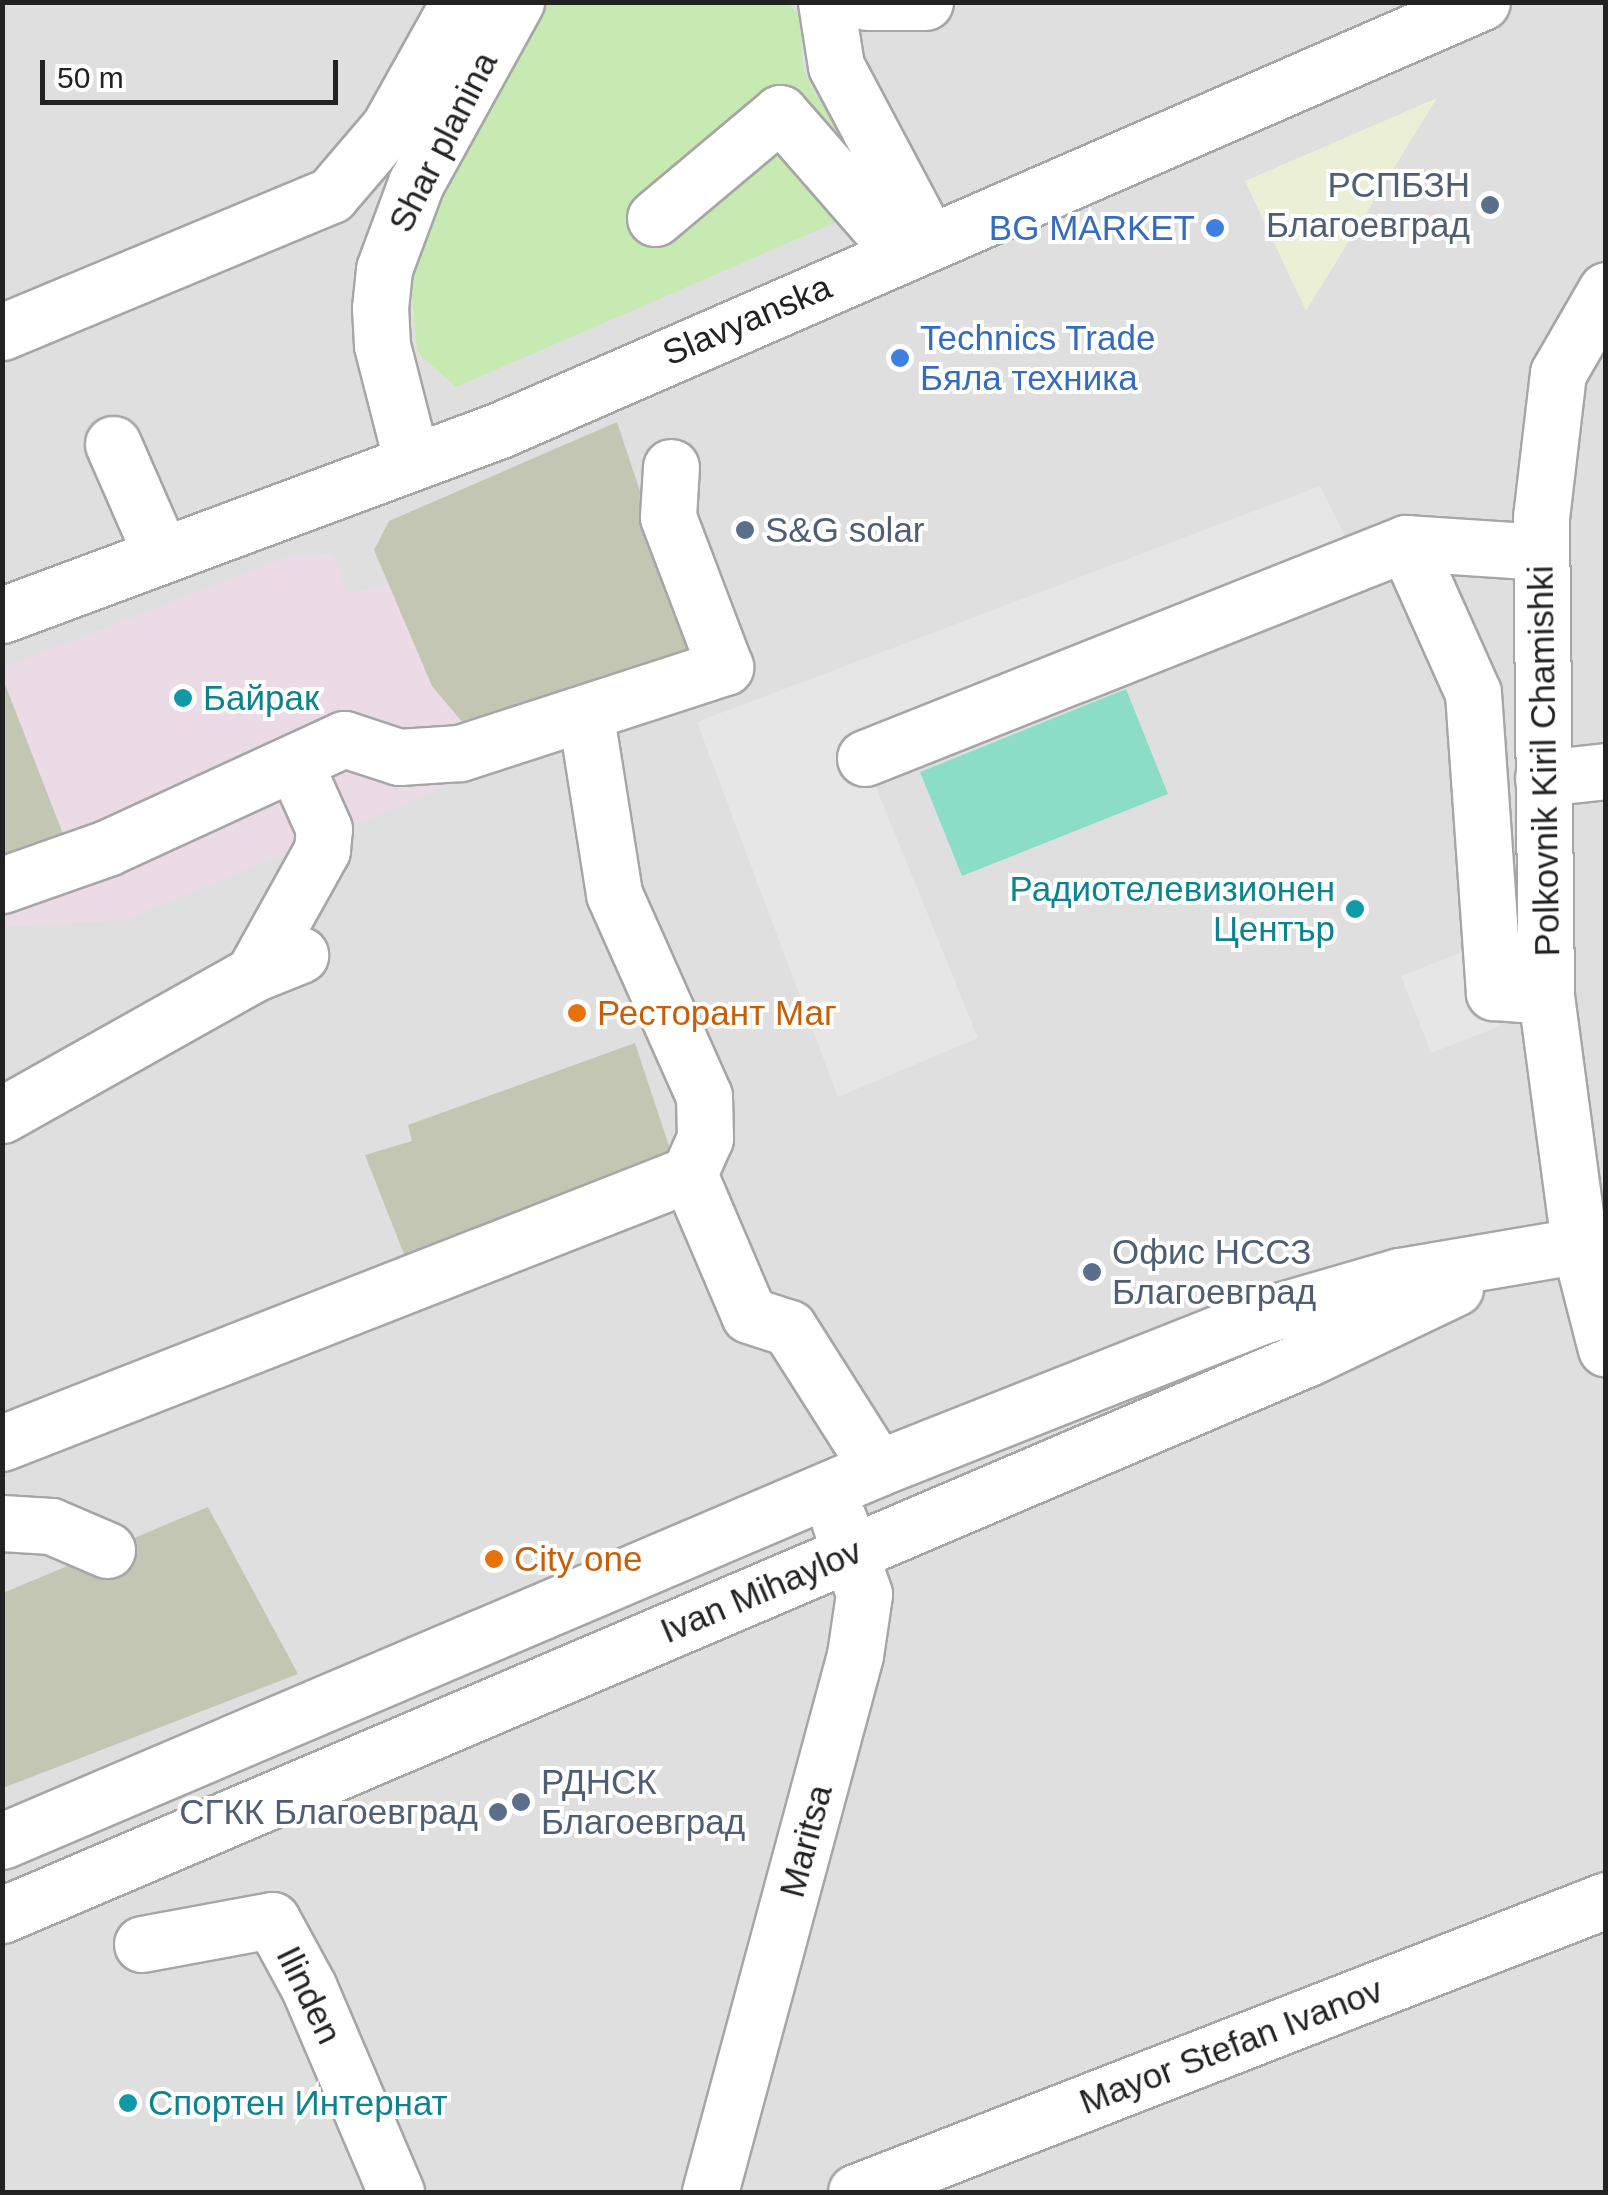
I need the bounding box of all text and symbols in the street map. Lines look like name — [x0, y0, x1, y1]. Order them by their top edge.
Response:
scale bar — [45, 40, 342, 102]
street label: Shar planina — [380, 45, 506, 239]
text: 50 m — [57, 61, 124, 94]
place label: РСПБЗН Благоевград — [1266, 164, 1470, 246]
marker: РСПБЗН Благоевград — [1479, 194, 1501, 216]
place label: BG MARKET — [989, 207, 1195, 249]
marker: BG MARKET — [1204, 217, 1226, 239]
street label: Slavyanska — [656, 266, 838, 374]
place label: Technics Trade Бяла техника — [920, 317, 1156, 399]
marker: Technics Trade Бяла техника — [889, 347, 911, 369]
place label: S&G solar — [765, 509, 924, 551]
marker: S&G solar — [734, 519, 756, 541]
street label: Polkovnik Kiril Chamishki — [1520, 565, 1568, 957]
place label: Байрак — [203, 677, 319, 719]
marker: Байрак — [172, 687, 194, 709]
place label: Радиотелевизионен Център — [1010, 868, 1335, 950]
marker: Радиотелевизионен Център — [1344, 898, 1366, 920]
place label: Ресторант Маг — [597, 992, 837, 1034]
marker: Ресторант Маг — [566, 1002, 588, 1024]
place label: Офис НССЗ Благоевград — [1112, 1231, 1316, 1313]
marker: Офис НССЗ Благоевград — [1081, 1261, 1103, 1283]
street label: Ivan Mihaylov — [654, 1530, 868, 1652]
place label: City one — [514, 1538, 642, 1580]
marker: City one — [483, 1548, 505, 1570]
place label: РДНСК Благоевград — [541, 1761, 745, 1843]
street label: Maritsa — [771, 1780, 841, 1902]
place label: СГКК Благоевград — [179, 1791, 478, 1833]
marker: РДНСК Благоевград — [510, 1791, 532, 1813]
marker: СГКК Благоевград — [487, 1801, 509, 1823]
street label: Ilinden — [268, 1939, 350, 2051]
street label: Mayor Stefan Ivanov — [1074, 1969, 1388, 2123]
place label: Спортен Интернат — [148, 2082, 448, 2124]
marker: Спортен Интернат — [117, 2092, 139, 2114]

